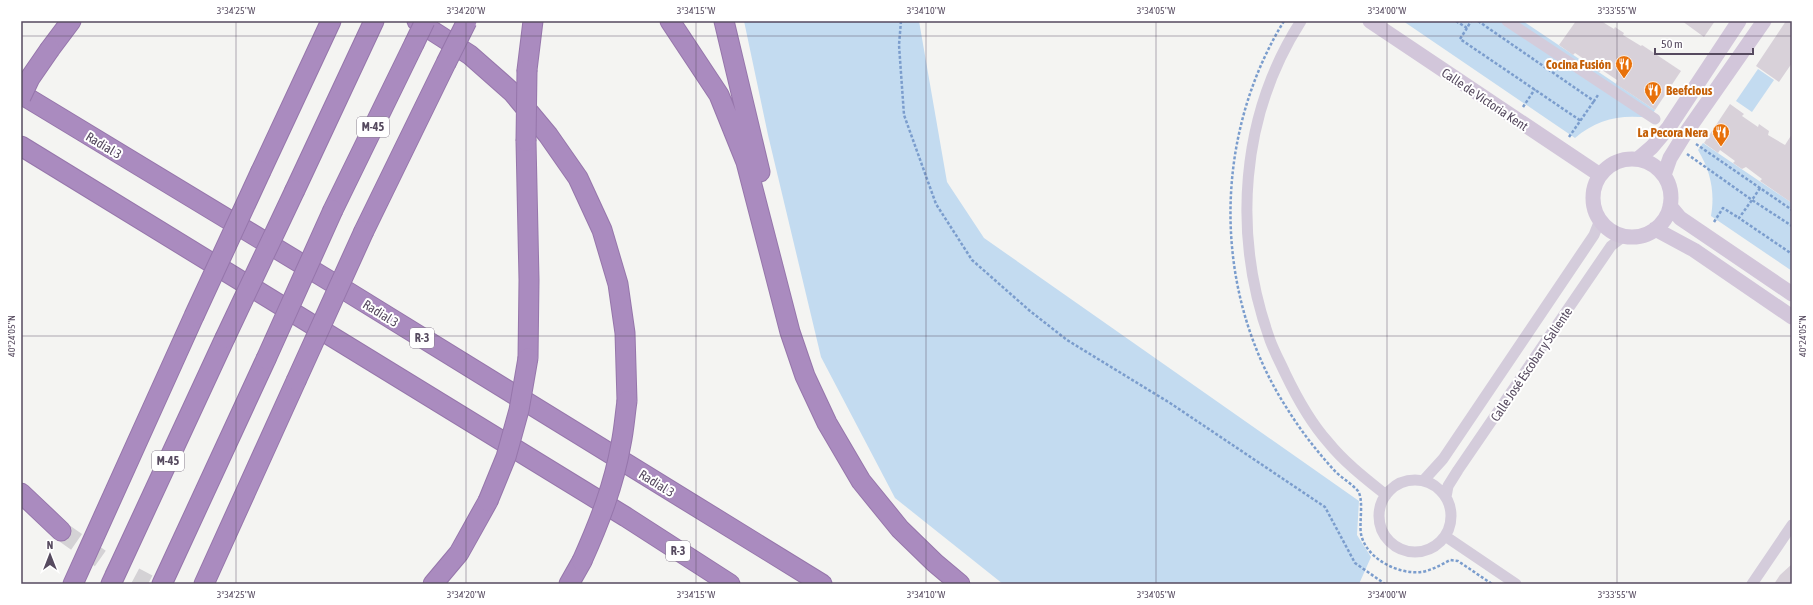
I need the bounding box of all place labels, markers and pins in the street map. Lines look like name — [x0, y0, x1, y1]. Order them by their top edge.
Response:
restaurant icon: Cocina Fusión — [1614, 54, 1634, 79]
place label: Cocina Fusión — [1546, 57, 1611, 72]
restaurant icon: Beefcious — [1643, 80, 1663, 105]
place label: Beefcious — [1666, 83, 1713, 98]
restaurant icon: La Pecora Nera — [1711, 122, 1731, 147]
place label: La Pecora Nera — [1638, 125, 1708, 140]

